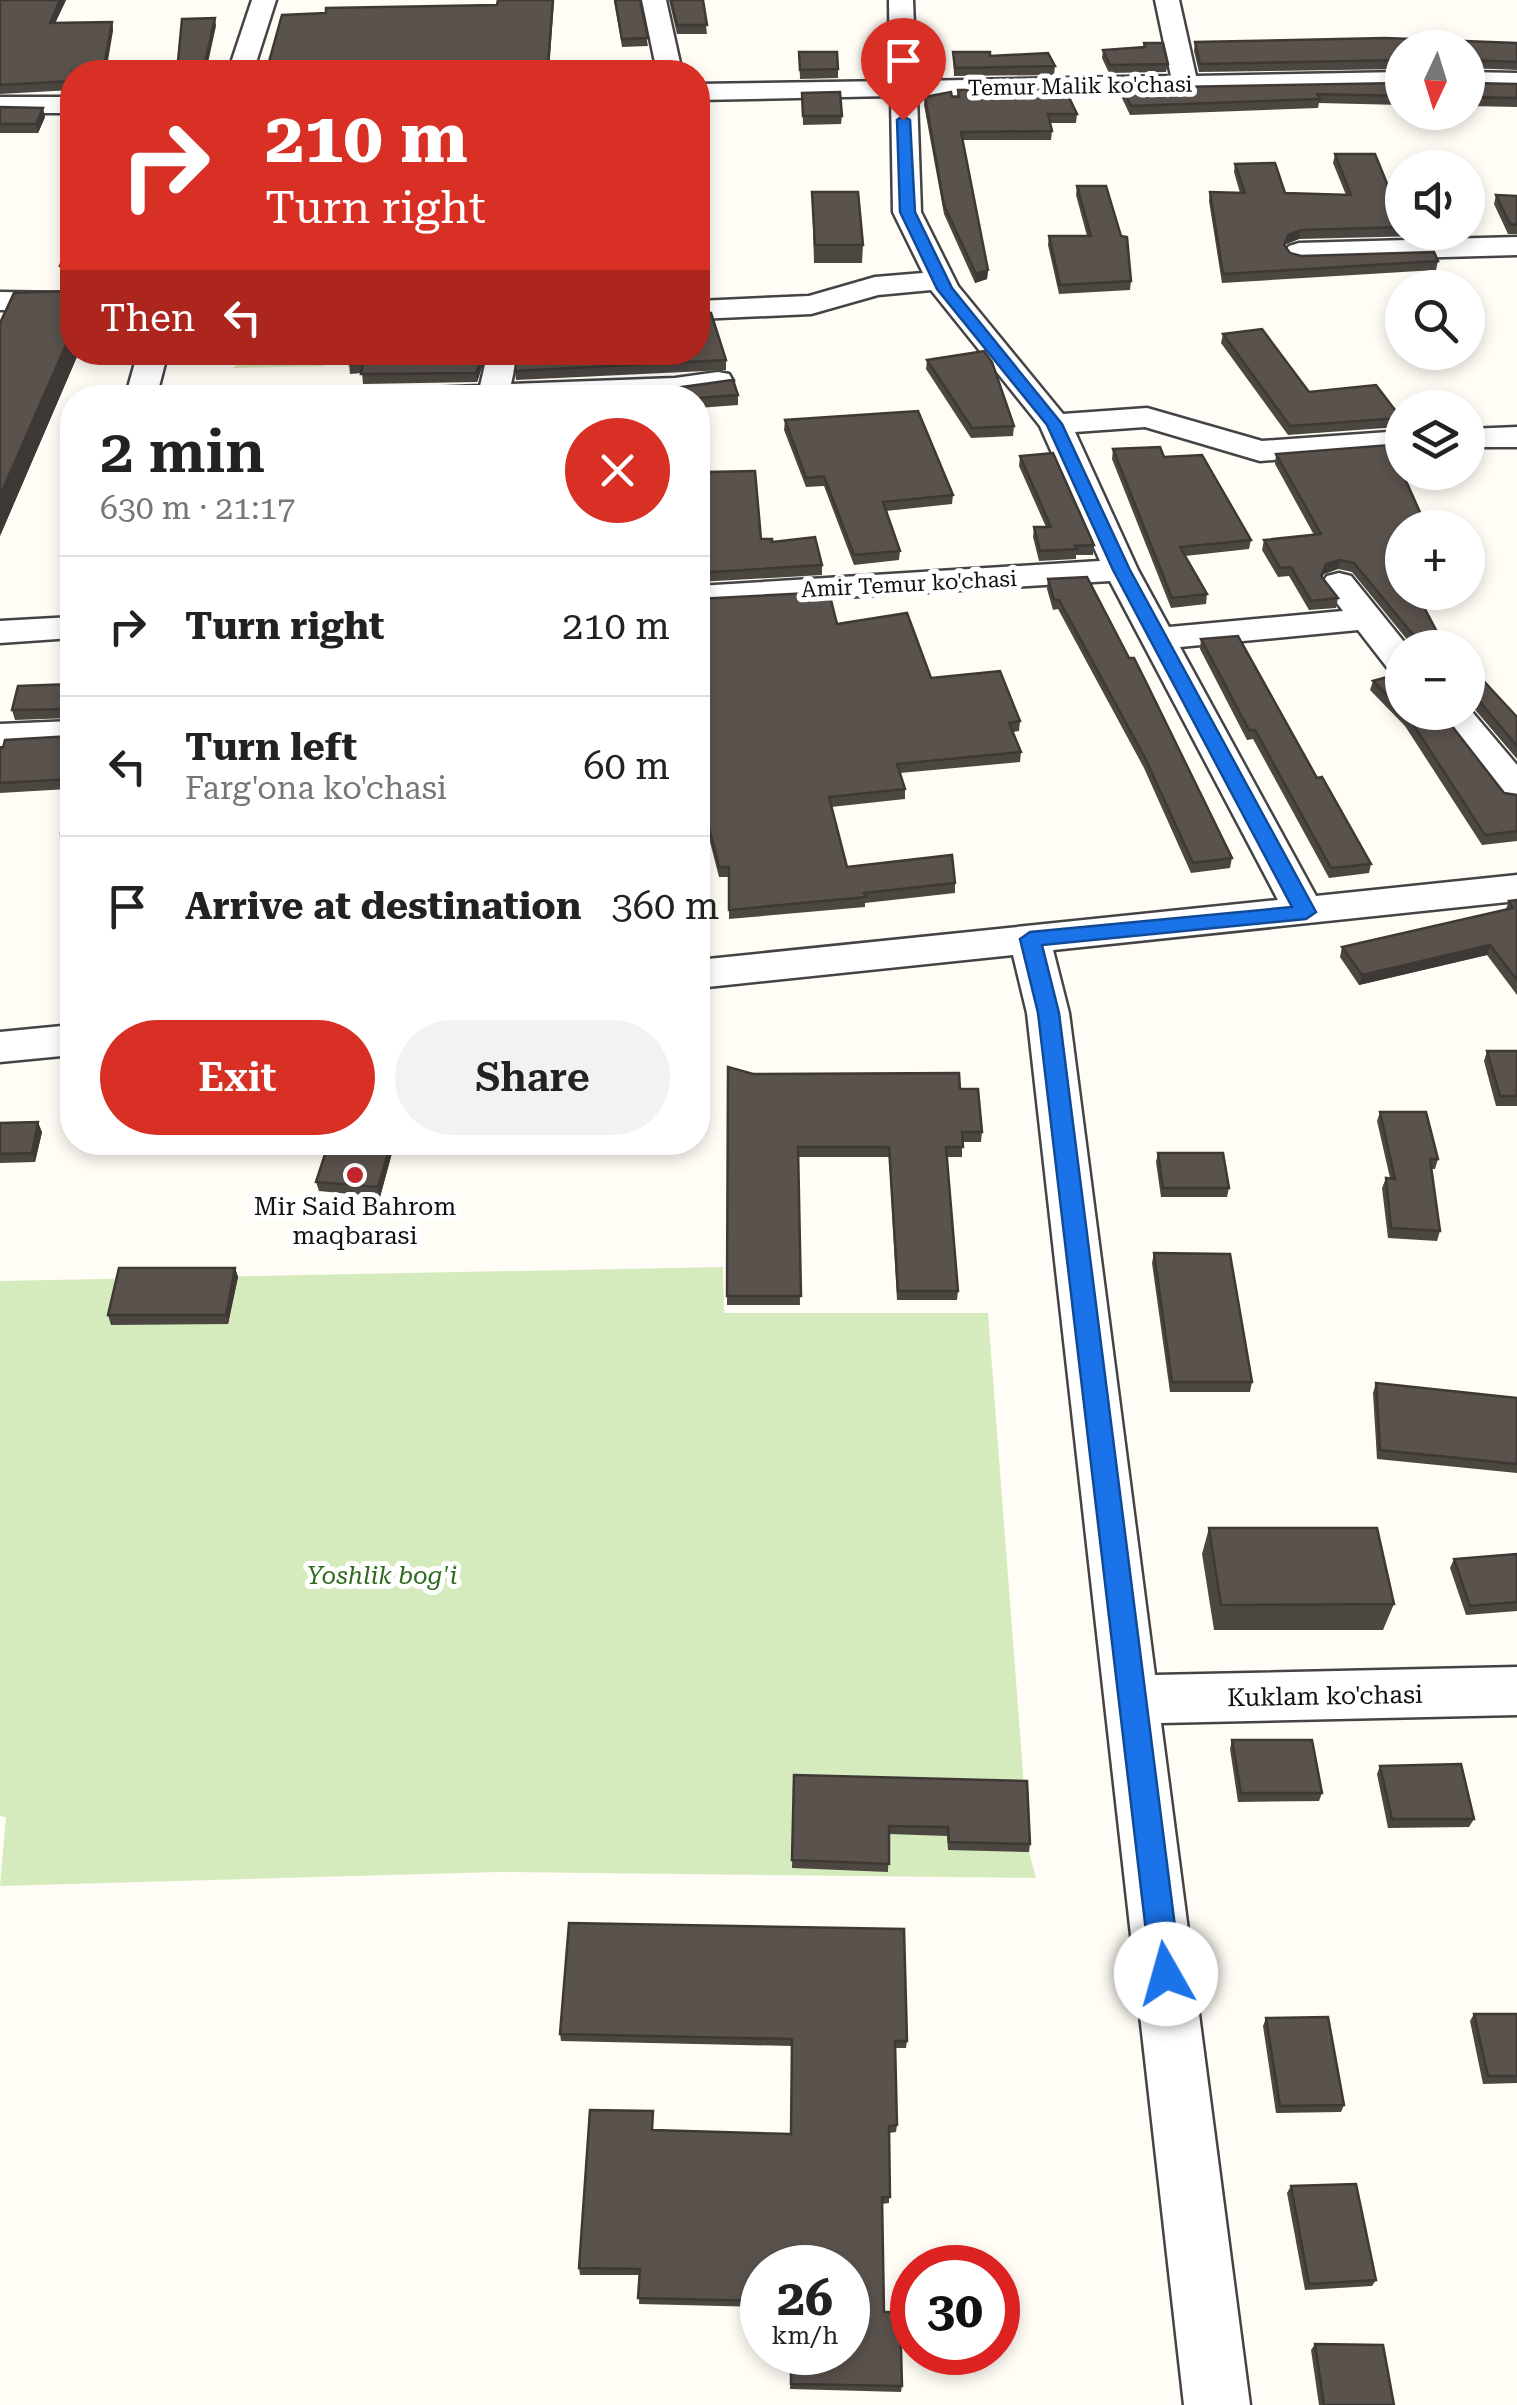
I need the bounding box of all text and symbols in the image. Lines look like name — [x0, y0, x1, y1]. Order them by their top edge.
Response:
pin — [861, 18, 946, 121]
north arrow — [1385, 30, 1485, 130]
map controls — [1385, 30, 1485, 730]
icon: arrive — [876, 33, 931, 88]
street label: Temur Malik ko'chasi — [967, 72, 1193, 100]
text: 210 m — [265, 97, 468, 179]
icon: right — [100, 100, 230, 230]
button: sound — [1385, 150, 1485, 250]
text: Turn right — [265, 181, 486, 234]
button: search — [1385, 270, 1485, 370]
icon: left — [215, 290, 270, 345]
text: Then — [100, 296, 195, 340]
button: layers — [1385, 390, 1485, 490]
text: 2 min — [100, 416, 265, 487]
button: close — [565, 418, 670, 523]
text: 630 m · 21:17 — [100, 489, 295, 527]
button: + — [1385, 510, 1485, 610]
street label: Amir Temur ko'chasi — [800, 566, 1018, 602]
icon: right — [100, 599, 155, 654]
text: Turn right — [185, 604, 384, 648]
text: 210 m — [562, 604, 670, 648]
button: − — [1385, 630, 1485, 730]
text: Turn left — [185, 725, 357, 769]
icon: left — [100, 739, 155, 794]
text: 60 m — [583, 744, 670, 788]
text: Farg'ona ko'chasi — [185, 769, 447, 807]
icon: arrive — [100, 879, 155, 934]
text: Arrive at destination — [185, 884, 581, 928]
text: 360 m — [611, 884, 720, 928]
button: Exit — [100, 1020, 375, 1135]
button: Share — [395, 1020, 670, 1135]
marker: Mir Said Bahrom maqbarasi — [344, 1164, 366, 1186]
place label: Mir Said Bahrom maqbarasi — [254, 1192, 456, 1250]
park label: Yoshlik bog'i — [307, 1561, 457, 1590]
street label: Kuklam ko'chasi — [1227, 1680, 1423, 1712]
position arrow — [1114, 1922, 1218, 2026]
speed limit sign: 30 — [890, 2245, 1020, 2375]
text: 26 — [777, 2269, 833, 2327]
text: km/h — [772, 2321, 838, 2350]

